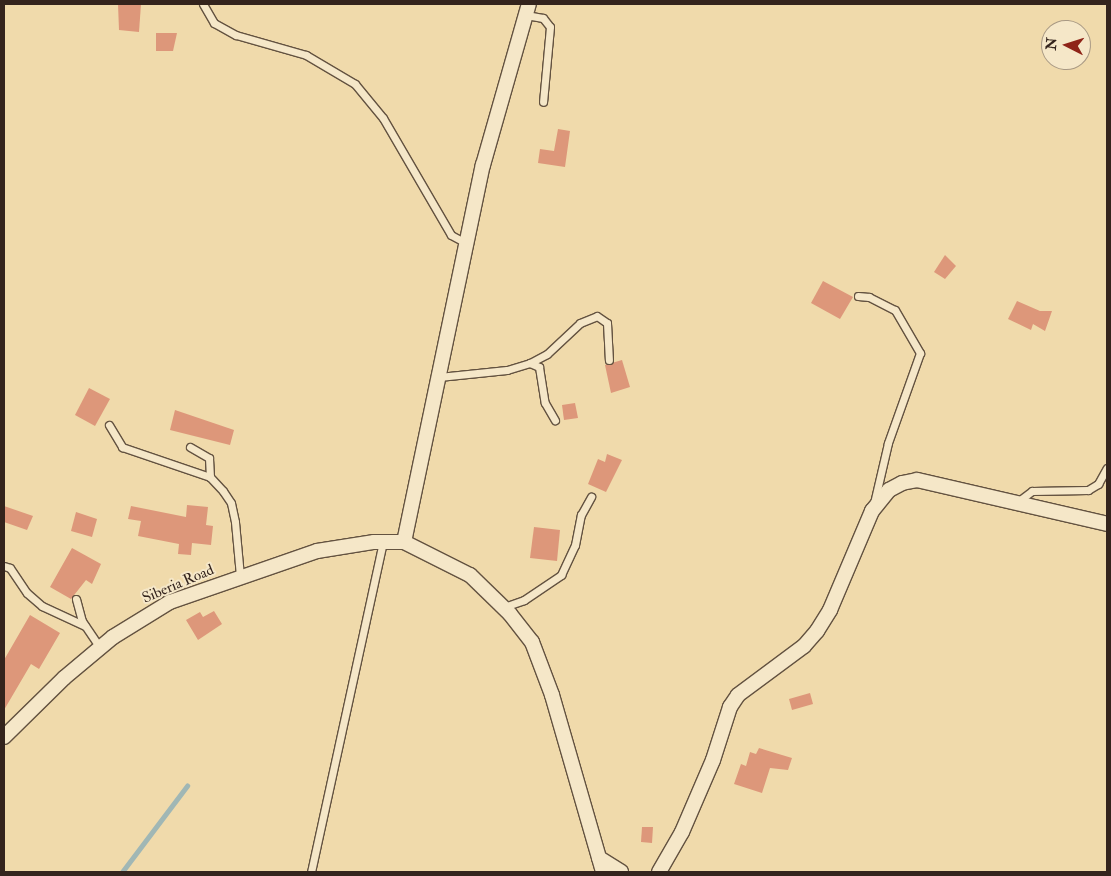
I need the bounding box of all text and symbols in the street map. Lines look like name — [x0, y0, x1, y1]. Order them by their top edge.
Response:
north arrow — [1041, 20, 1091, 70]
text: N — [1043, 37, 1061, 51]
street label: Siberia Road — [139, 561, 217, 607]

